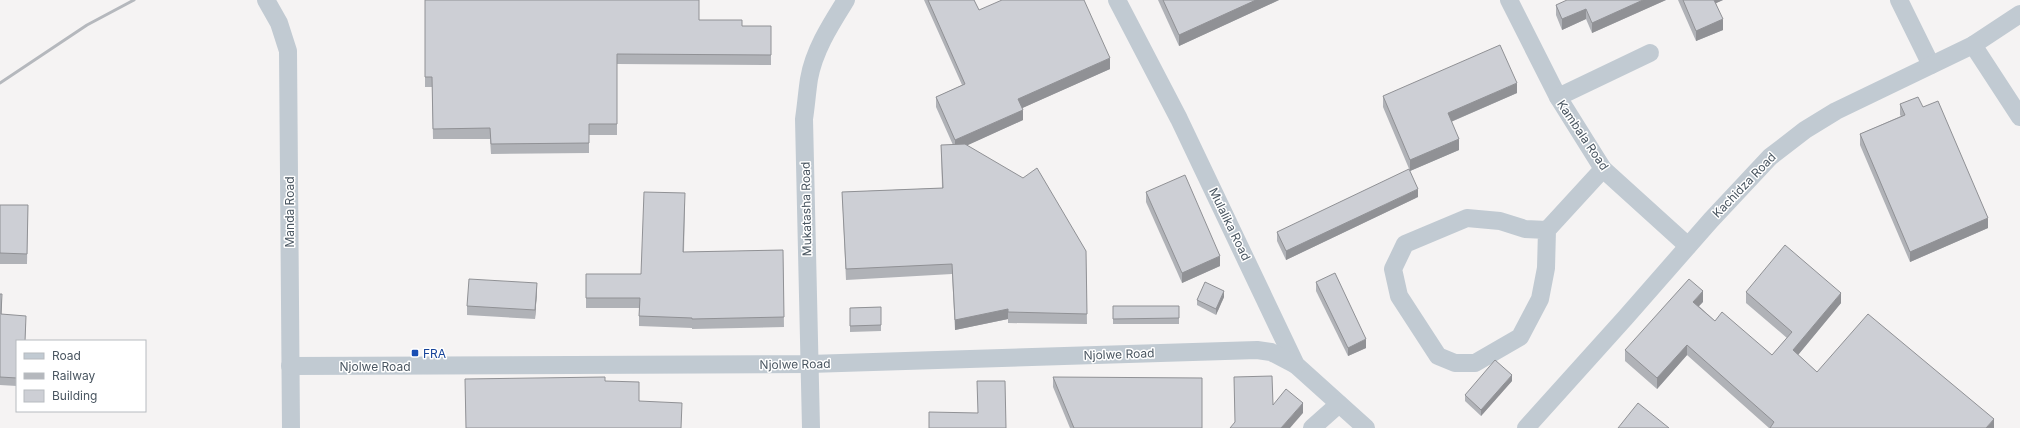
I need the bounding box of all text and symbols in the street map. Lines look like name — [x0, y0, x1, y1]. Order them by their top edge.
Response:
street label: Kambala Road — [1554, 97, 1612, 173]
street label: Kachidza Road — [1709, 149, 1779, 221]
street label: Mukatasha Road — [798, 162, 814, 256]
street label: Manda Road — [282, 176, 297, 248]
street label: Mulalika Road — [1206, 185, 1254, 263]
legend — [16, 340, 146, 412]
street label: Njolwe Road — [1083, 345, 1155, 363]
place label: FRA — [423, 346, 446, 361]
text: Road — [52, 348, 81, 363]
marker: FRA — [410, 348, 420, 358]
street label: Njolwe Road — [759, 356, 831, 372]
street label: Njolwe Road — [340, 359, 410, 374]
text: Railway — [52, 368, 96, 383]
text: Building — [52, 388, 97, 403]

